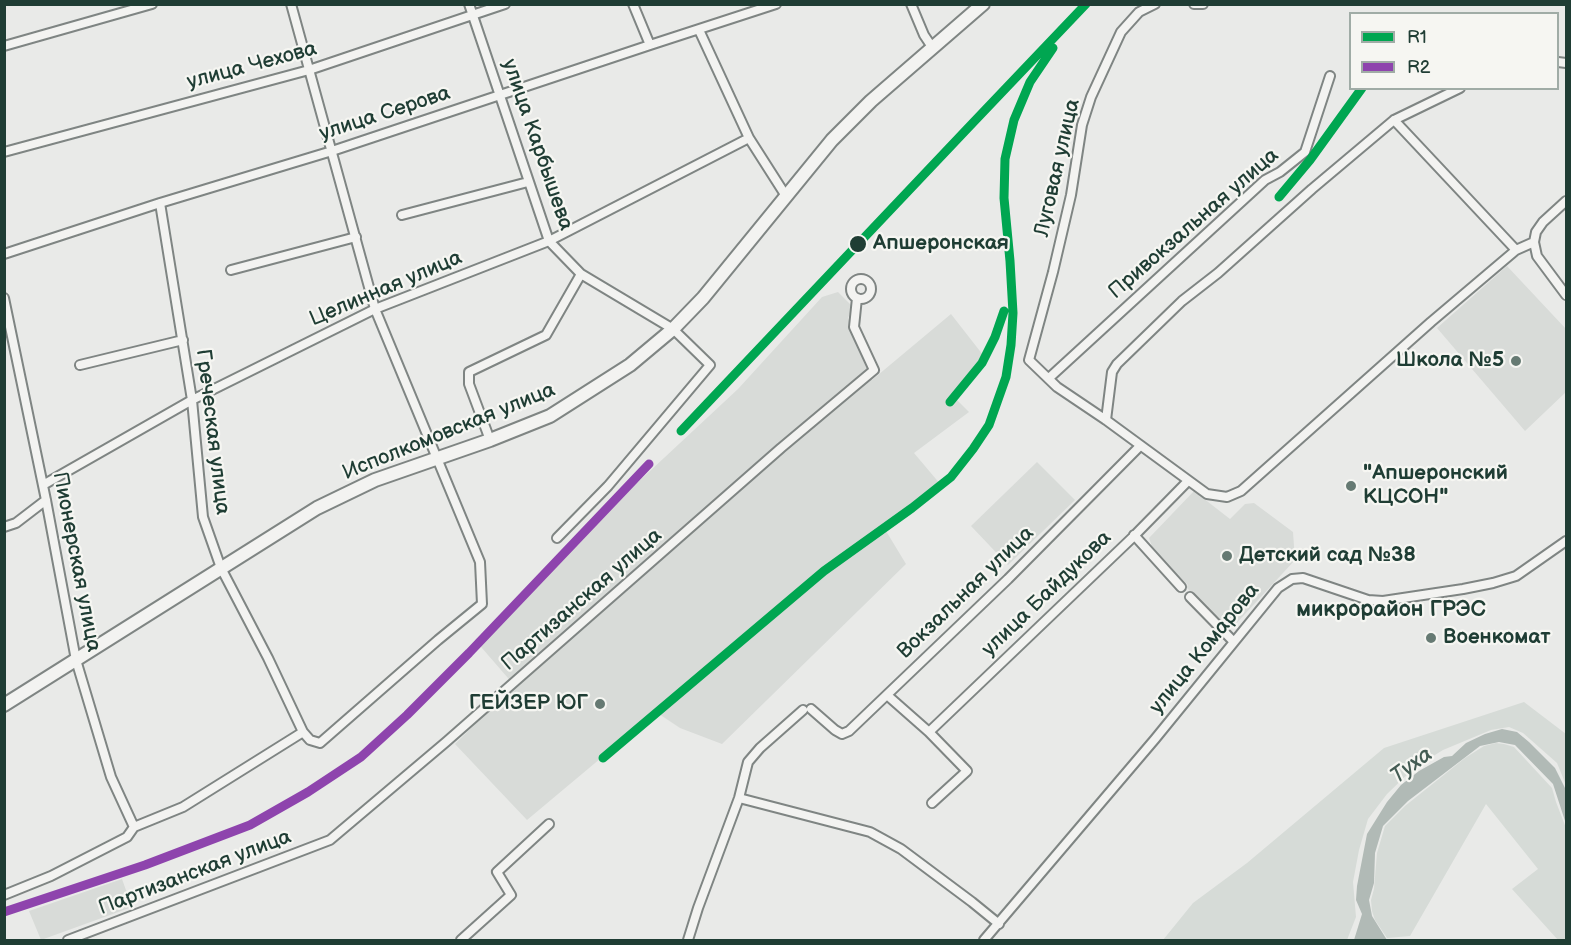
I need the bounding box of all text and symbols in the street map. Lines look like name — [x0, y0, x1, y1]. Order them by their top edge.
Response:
legend — [1349, 12, 1559, 90]
text: R1 — [1407, 27, 1427, 48]
street label: улица Чехова — [184, 37, 320, 95]
street label: улица Карбышева — [496, 56, 578, 234]
text: R2 — [1407, 57, 1430, 78]
street label: улица Серова — [316, 81, 454, 147]
street label: Луговая улица — [1030, 97, 1086, 239]
street label: Привокзальная улица — [1104, 143, 1284, 305]
place label: Апшеронская — [873, 231, 1009, 257]
marker: Апшеронская — [848, 234, 868, 254]
street label: Целинная улица — [306, 246, 466, 332]
street label: Греческая улица — [189, 348, 235, 516]
place label: Школа №5 — [1396, 348, 1504, 374]
marker: Школа №5 — [1509, 354, 1523, 368]
street label: Исполкомовская улица — [339, 378, 559, 486]
place label: "Апшеронский КЦСОН" — [1363, 461, 1508, 511]
street label: Пионерская улица — [46, 470, 106, 654]
marker: "Апшеронский КЦСОН" — [1344, 479, 1358, 493]
street label: Вокзальная улица — [892, 521, 1040, 665]
street label: Партизанская улица — [497, 523, 667, 677]
street label: улица Байдукова — [977, 526, 1117, 662]
place label: Детский сад №38 — [1239, 543, 1416, 569]
marker: Детский сад №38 — [1220, 549, 1234, 563]
street label: улица Комарова — [1145, 579, 1265, 719]
district label: микрорайон ГРЭС — [1296, 597, 1486, 623]
place label: Военкомат — [1443, 625, 1551, 651]
marker: Военкомат — [1424, 631, 1438, 645]
place label: ГЕЙЗЕР ЮГ — [469, 691, 588, 717]
marker: ГЕЙЗЕР ЮГ — [593, 697, 607, 711]
water label: Туха — [1386, 742, 1438, 790]
street label: Партизанская улица — [95, 825, 295, 921]

